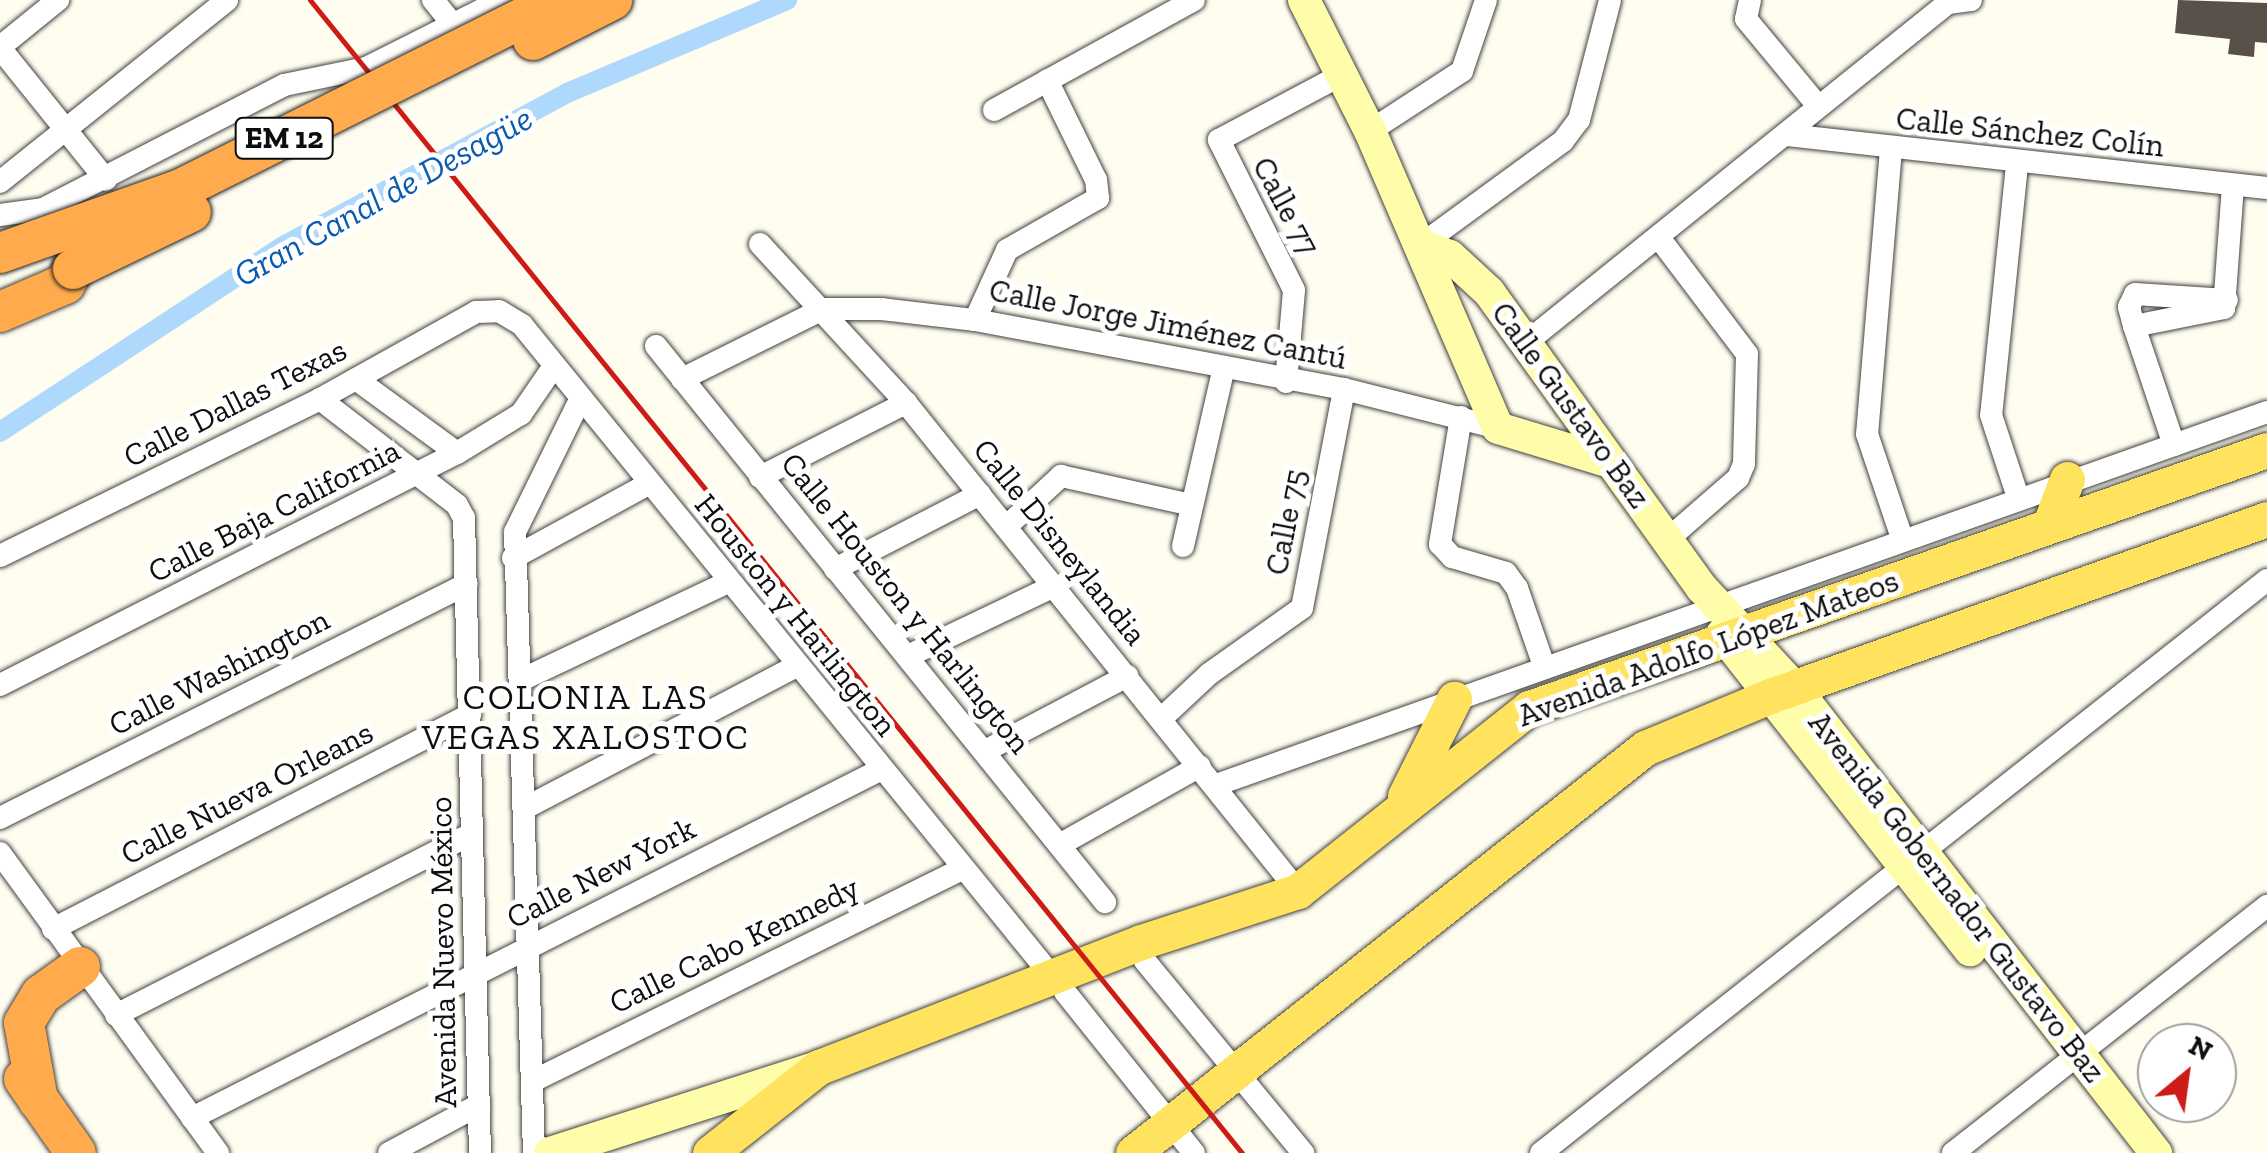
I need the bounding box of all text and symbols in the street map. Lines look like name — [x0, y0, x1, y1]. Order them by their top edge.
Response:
water label: Gran Canal de Desagüe — [226, 96, 540, 296]
street label: Calle Sánchez Colín — [1894, 99, 2166, 165]
road number: EM 12 — [234, 113, 334, 163]
street label: Calle 77 — [1244, 150, 1328, 262]
street label: Calle Jorge Jiménez Cantú — [985, 270, 1351, 378]
street label: Calle Gustavo Baz — [1483, 295, 1659, 515]
street label: Calle Dallas Texas — [117, 330, 353, 476]
street label: Calle Baja California — [142, 431, 406, 591]
street label: Calle Disneylandia — [965, 431, 1155, 653]
street label: Calle Houston y Harlington — [772, 444, 1040, 762]
street label: Calle 75 — [1257, 466, 1315, 578]
street label: Houston y Harlington — [686, 486, 906, 744]
street label: Avenida Adolfo López Mateos — [1512, 561, 1904, 735]
street label: Calle Washington — [102, 600, 336, 744]
district label: COLONIA LAS VEGAS XALOSTOC — [421, 676, 751, 758]
street label: Avenida Gobernador Gustavo Baz — [1800, 704, 2114, 1090]
street label: Calle Nueva Orleans — [115, 713, 379, 873]
street label: Avenida Nuevo México — [421, 796, 465, 1108]
street label: Calle New York — [499, 809, 703, 937]
street label: Calle Cabo Kennedy — [603, 868, 865, 1022]
north arrow — [2137, 1023, 2237, 1123]
text: N — [2184, 1028, 2218, 1068]

